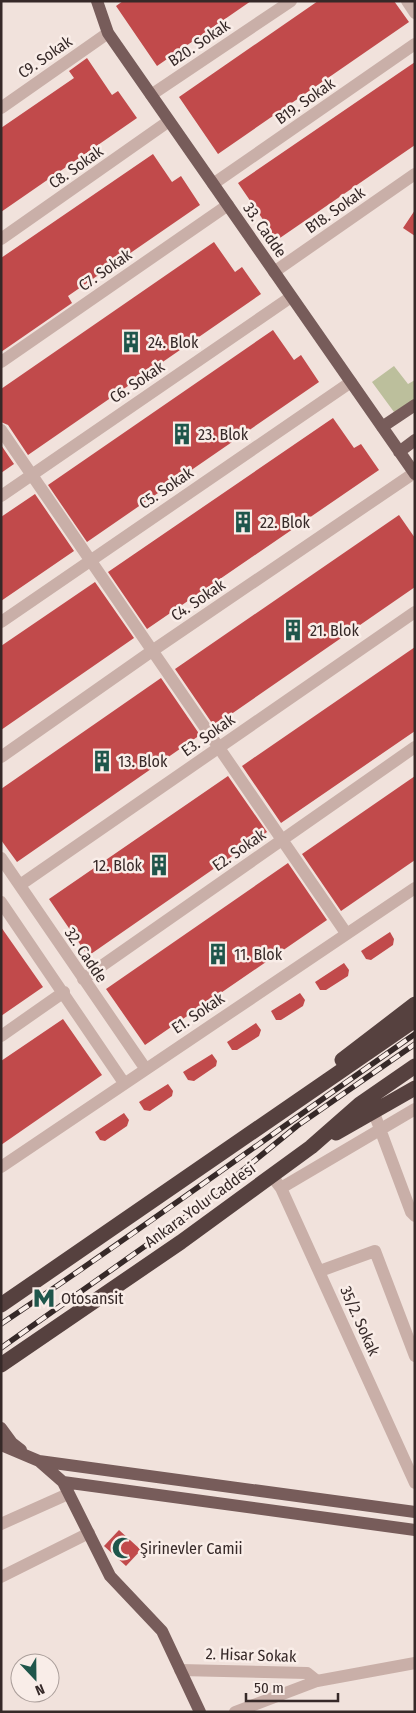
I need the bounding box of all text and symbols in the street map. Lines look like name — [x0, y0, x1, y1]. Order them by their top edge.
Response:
street label: B20. Sokak — [165, 15, 234, 70]
street label: C9. Sokak — [14, 31, 76, 82]
street label: B19. Sokak — [272, 73, 339, 128]
street label: C8. Sokak — [45, 141, 107, 193]
street label: B18. Sokak — [302, 182, 369, 237]
street label: 33. Cadde — [239, 199, 291, 261]
street label: C7. Sokak — [75, 245, 136, 295]
building icon: 24. Blok — [118, 329, 144, 355]
place label: 24. Blok — [148, 333, 199, 352]
street label: C6. Sokak — [106, 357, 168, 407]
building icon: 23. Blok — [169, 421, 195, 447]
place label: 23. Blok — [198, 425, 249, 444]
street label: C5. Sokak — [135, 463, 197, 513]
building icon: 22. Blok — [230, 509, 256, 535]
place label: 22. Blok — [260, 513, 311, 532]
street label: C4. Sokak — [167, 575, 229, 625]
building icon: 21. Blok — [280, 617, 306, 643]
place label: 21. Blok — [310, 621, 359, 640]
street label: E3. Sokak — [178, 709, 239, 760]
building icon: 13. Blok — [89, 748, 115, 774]
place label: 13. Blok — [118, 752, 168, 771]
street label: E2. Sokak — [209, 825, 270, 875]
building icon: 12. Blok — [146, 852, 172, 878]
place label: 12. Blok — [93, 856, 143, 875]
street label: 32. Cadde — [61, 924, 111, 986]
building icon: 11. Blok — [205, 941, 231, 967]
place label: 11. Blok — [234, 945, 283, 964]
street label: E1. Sokak — [168, 988, 228, 1037]
street label: Ankara Yolu Caddesi — [141, 1158, 259, 1252]
street label: 35/2. Sokak — [336, 1283, 384, 1359]
metro station icon: Otosansit — [31, 1285, 57, 1311]
place label: Otosansit — [61, 1289, 124, 1308]
mosque icon: Şirinevler Camii — [110, 1535, 136, 1561]
place label: Şirinevler Camii — [140, 1539, 243, 1558]
street label: 2. Hisar Sokak — [205, 1644, 297, 1666]
north arrow — [10, 1653, 60, 1703]
scale bar — [246, 1670, 338, 1702]
text: 50 m — [254, 1679, 284, 1697]
text: N — [33, 1680, 47, 1699]

